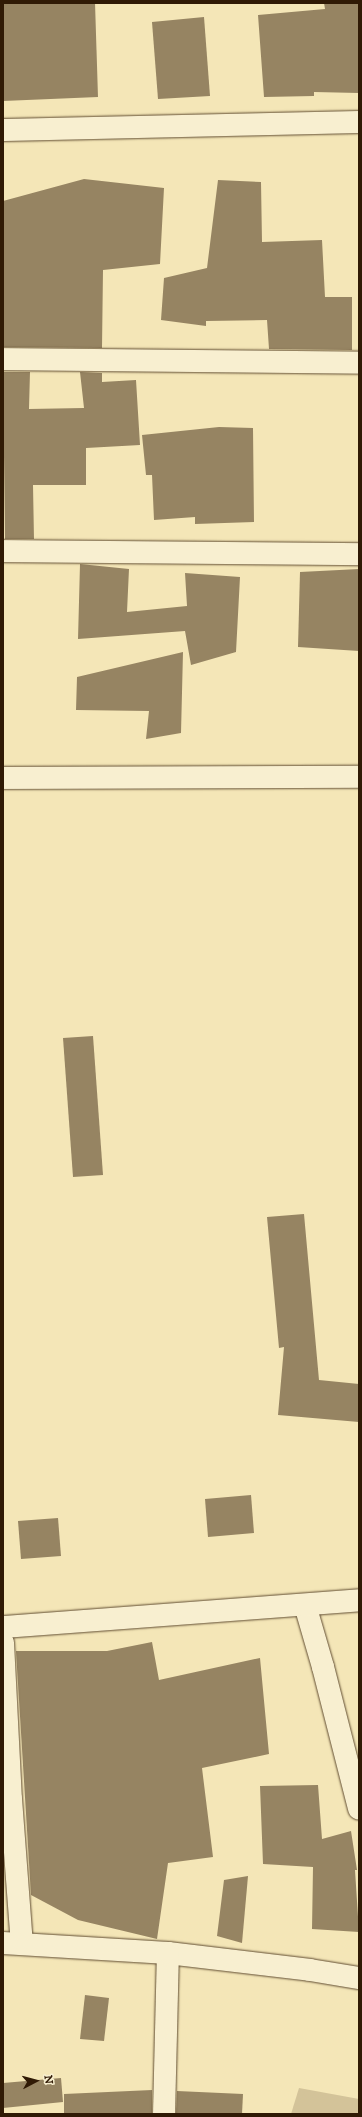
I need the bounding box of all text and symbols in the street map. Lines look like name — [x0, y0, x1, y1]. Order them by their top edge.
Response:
north arrow — [16, 2061, 56, 2101]
text: N — [41, 2075, 55, 2085]

